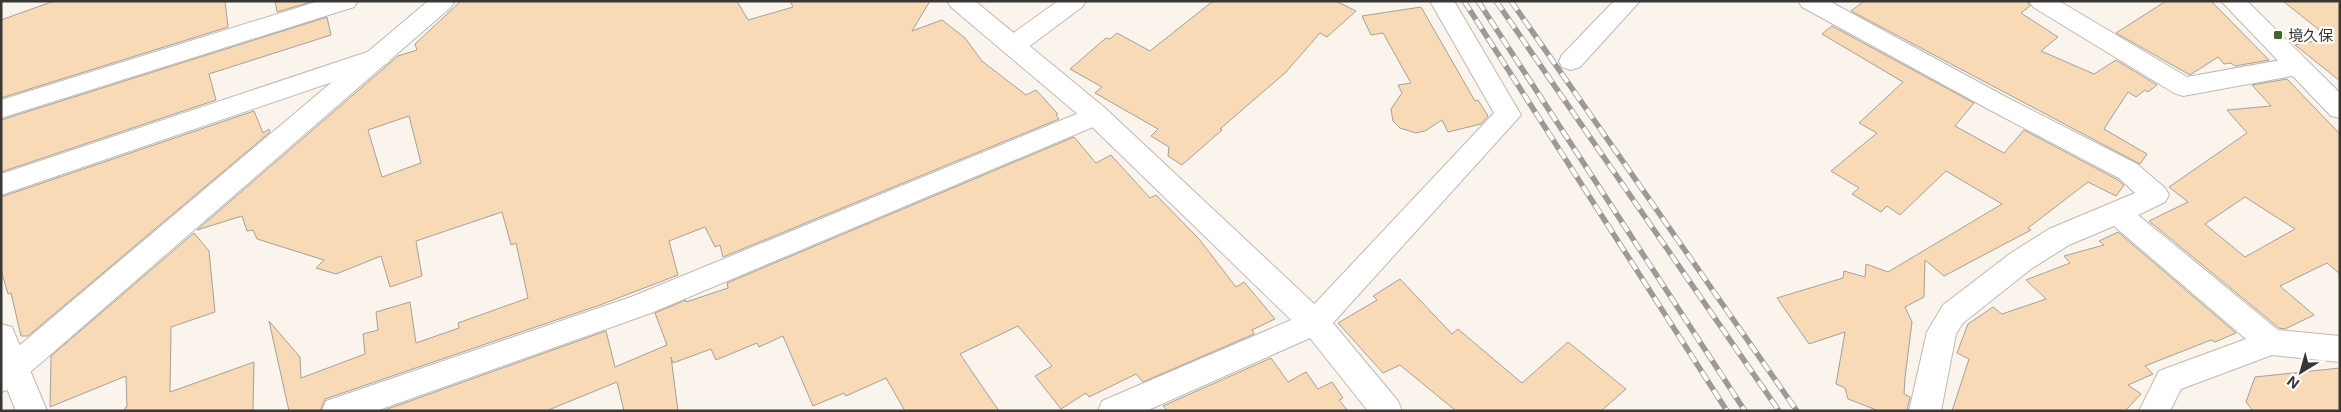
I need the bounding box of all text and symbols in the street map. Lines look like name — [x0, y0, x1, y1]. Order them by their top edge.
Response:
place label: 境久保 — [2288, 26, 2333, 45]
marker: 境久保 — [2272, 29, 2284, 41]
north arrow — [2276, 347, 2326, 397]
text: N — [2283, 373, 2302, 393]

